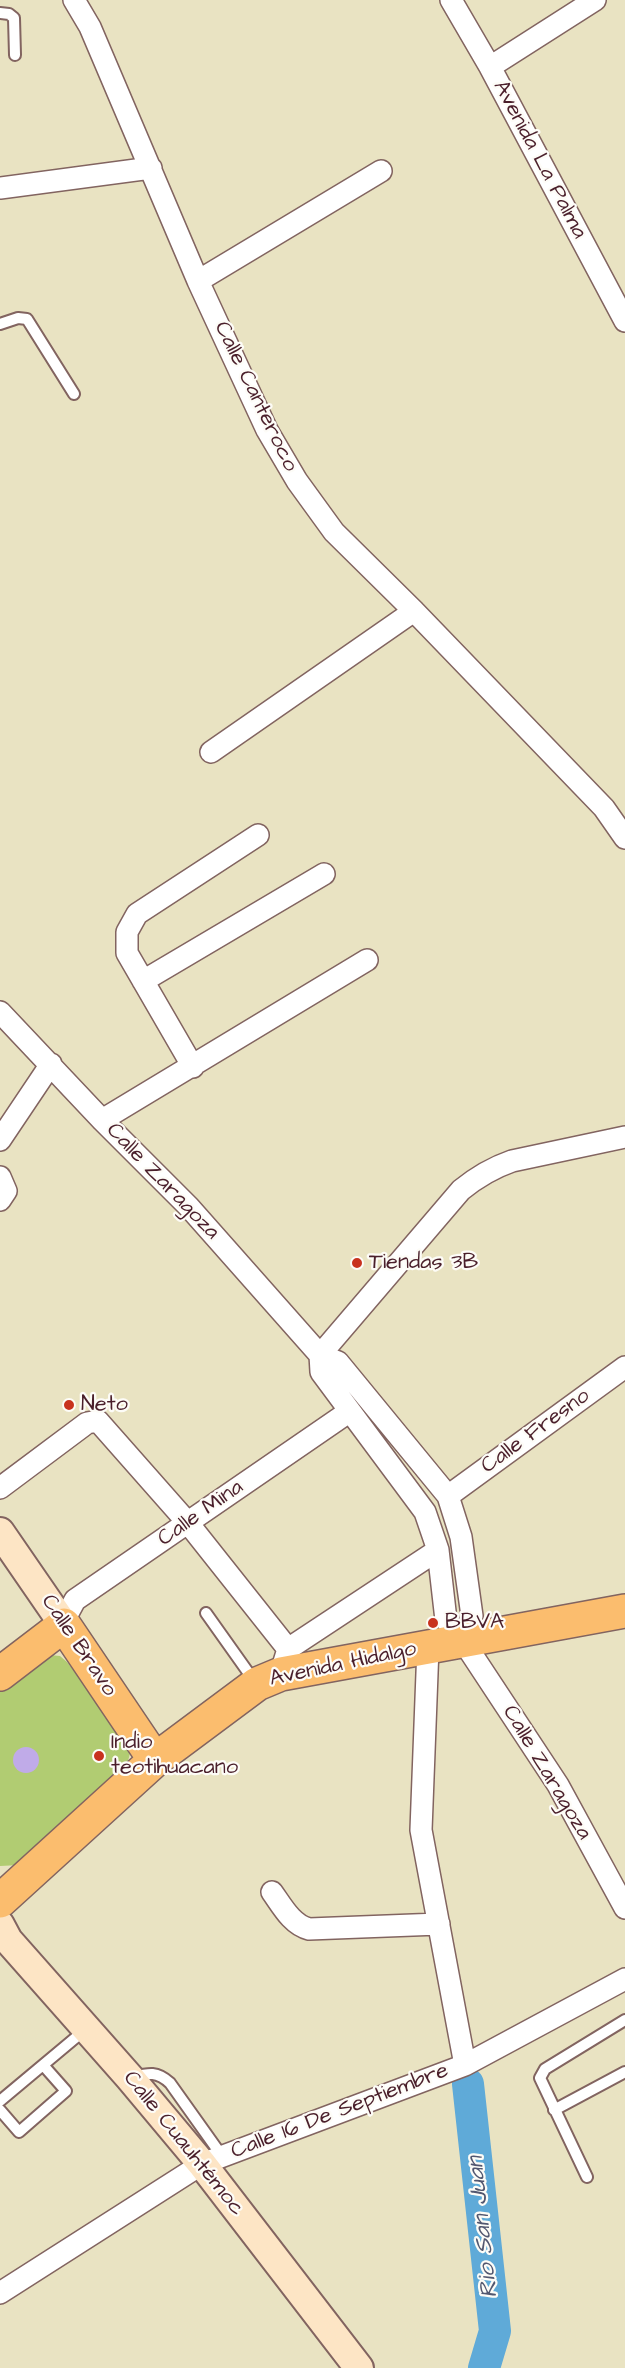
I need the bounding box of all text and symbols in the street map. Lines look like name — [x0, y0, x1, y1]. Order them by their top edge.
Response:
street label: Avenida La Palma — [486, 76, 592, 244]
street label: Calle Canteroco — [207, 318, 303, 476]
street label: Calle Zaragoza — [100, 1118, 224, 1246]
place label: Tiendas 3B — [369, 1250, 478, 1276]
marker: Tiendas 3B — [350, 1256, 364, 1270]
street label: Calle Fresno — [476, 1384, 596, 1480]
place label: Neto — [81, 1392, 128, 1418]
marker: Neto — [62, 1398, 76, 1412]
street label: Calle Mina — [153, 1475, 249, 1553]
street label: Calle Bravo — [34, 1590, 122, 1702]
place label: BBVA — [445, 1610, 504, 1636]
marker: BBVA — [426, 1616, 440, 1630]
street label: Avenida Hidalgo — [267, 1637, 419, 1693]
street label: Calle Zaragoza — [496, 1701, 596, 1845]
place label: Indio teotihuacano — [111, 1730, 238, 1782]
marker: Indio teotihuacano — [92, 1749, 106, 1763]
street label: Calle 16 De Septiembre — [228, 2058, 452, 2166]
street label: Calle Cuauhtémoc — [117, 2066, 249, 2222]
water label: Rio San Juan — [462, 2155, 506, 2299]

